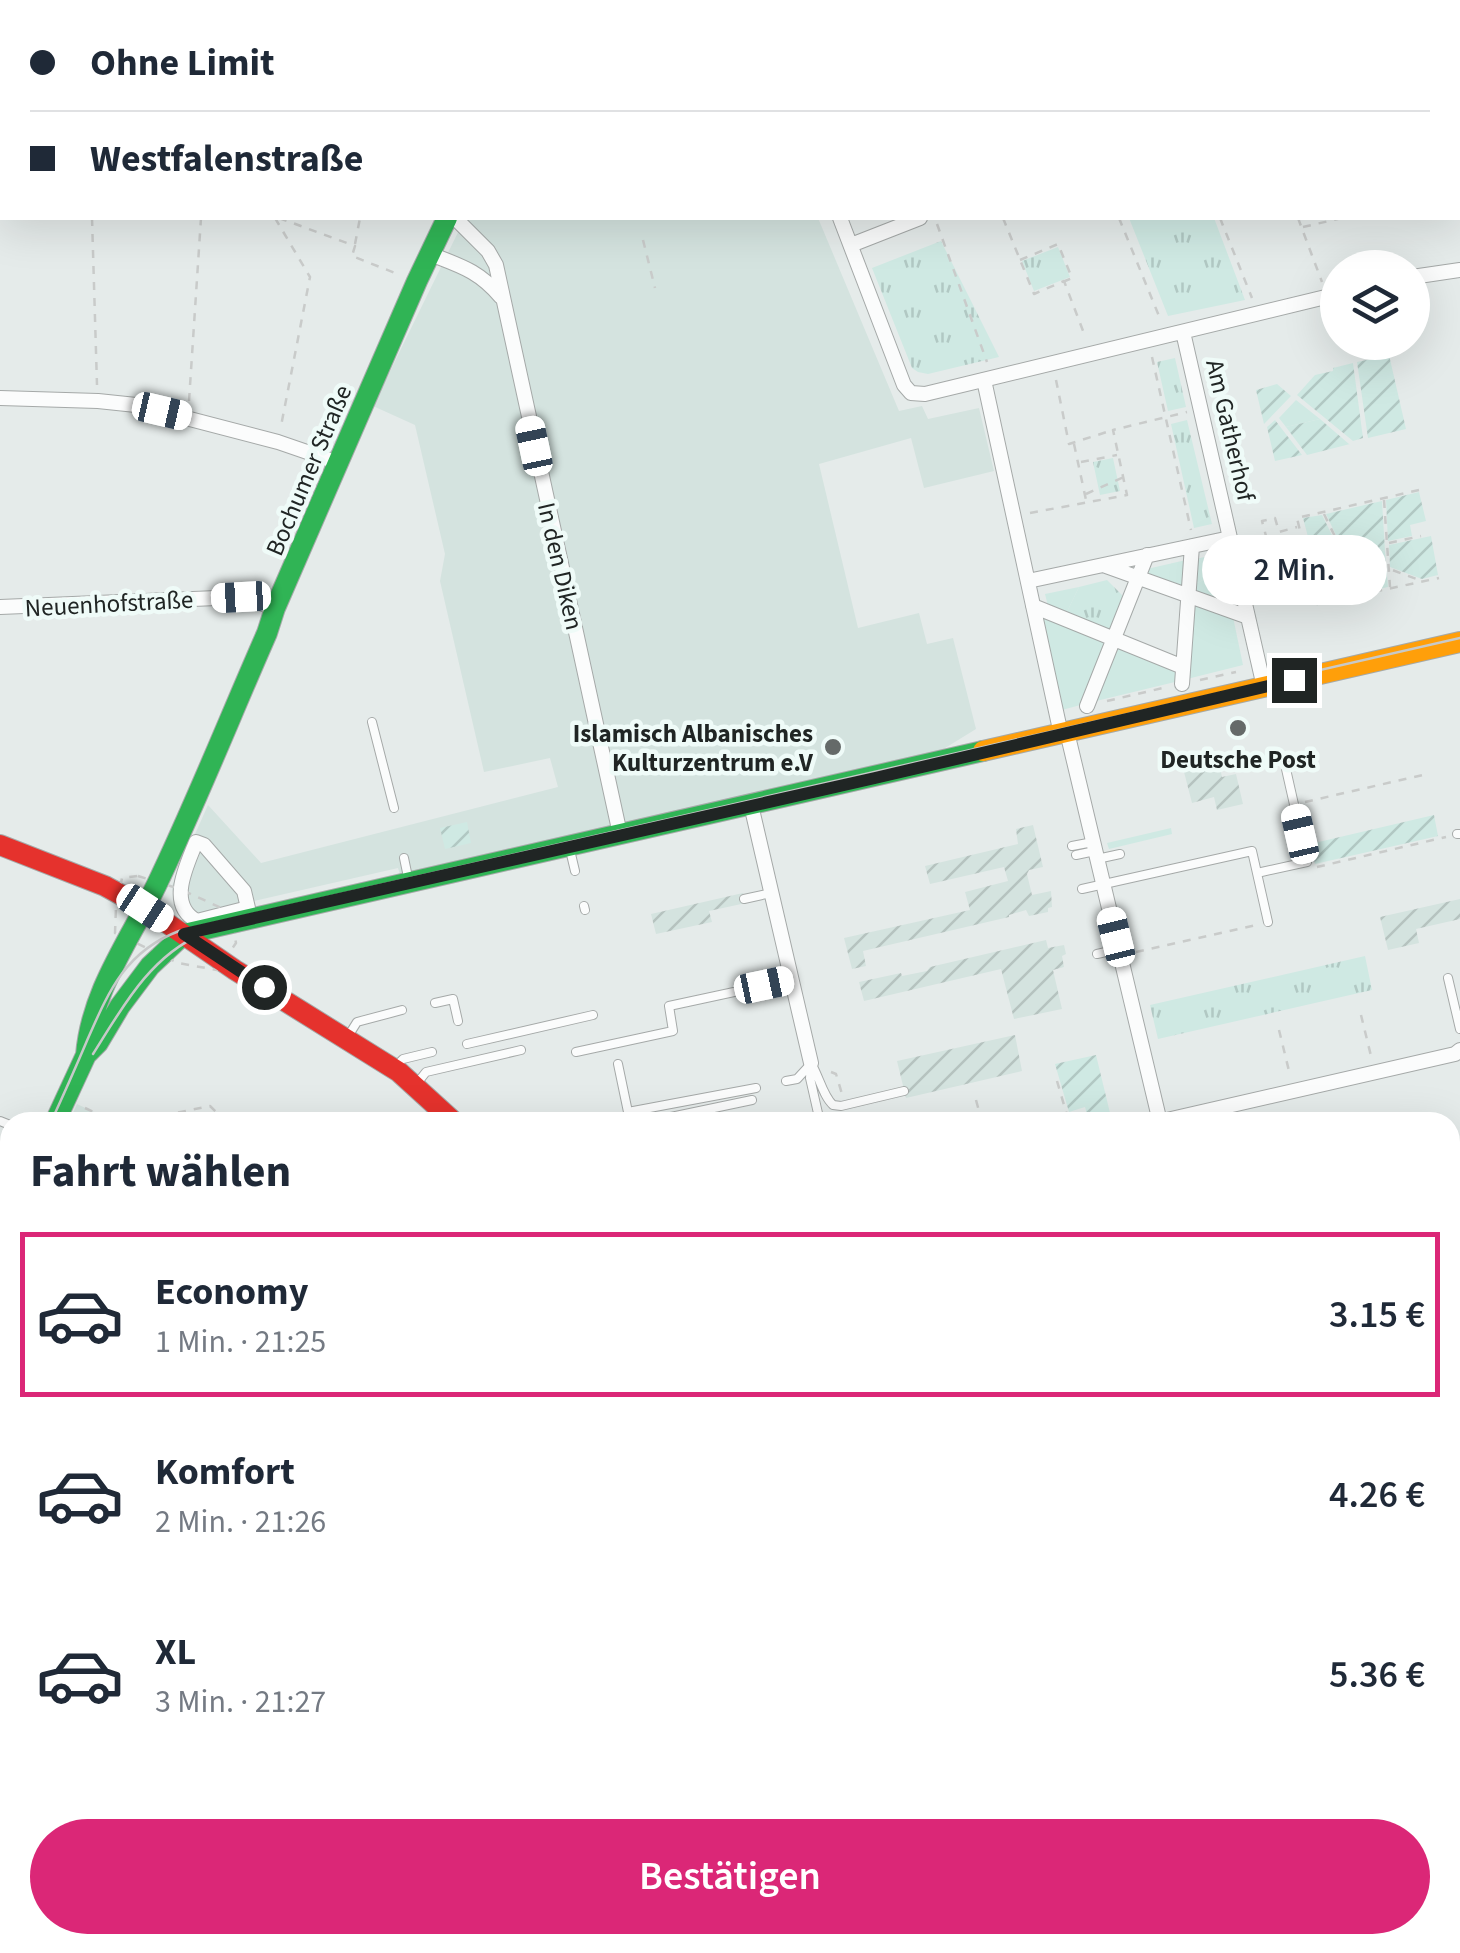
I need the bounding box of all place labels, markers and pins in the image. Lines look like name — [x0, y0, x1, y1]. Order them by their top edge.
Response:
place label: Islamisch Albanisches Kulturzentrum e.V — [573, 716, 814, 781]
marker: Deutsche Post — [1227, 717, 1249, 739]
marker: Islamisch Albanisches Kulturzentrum e.V — [822, 736, 844, 758]
place label: Deutsche Post — [1160, 742, 1316, 778]

